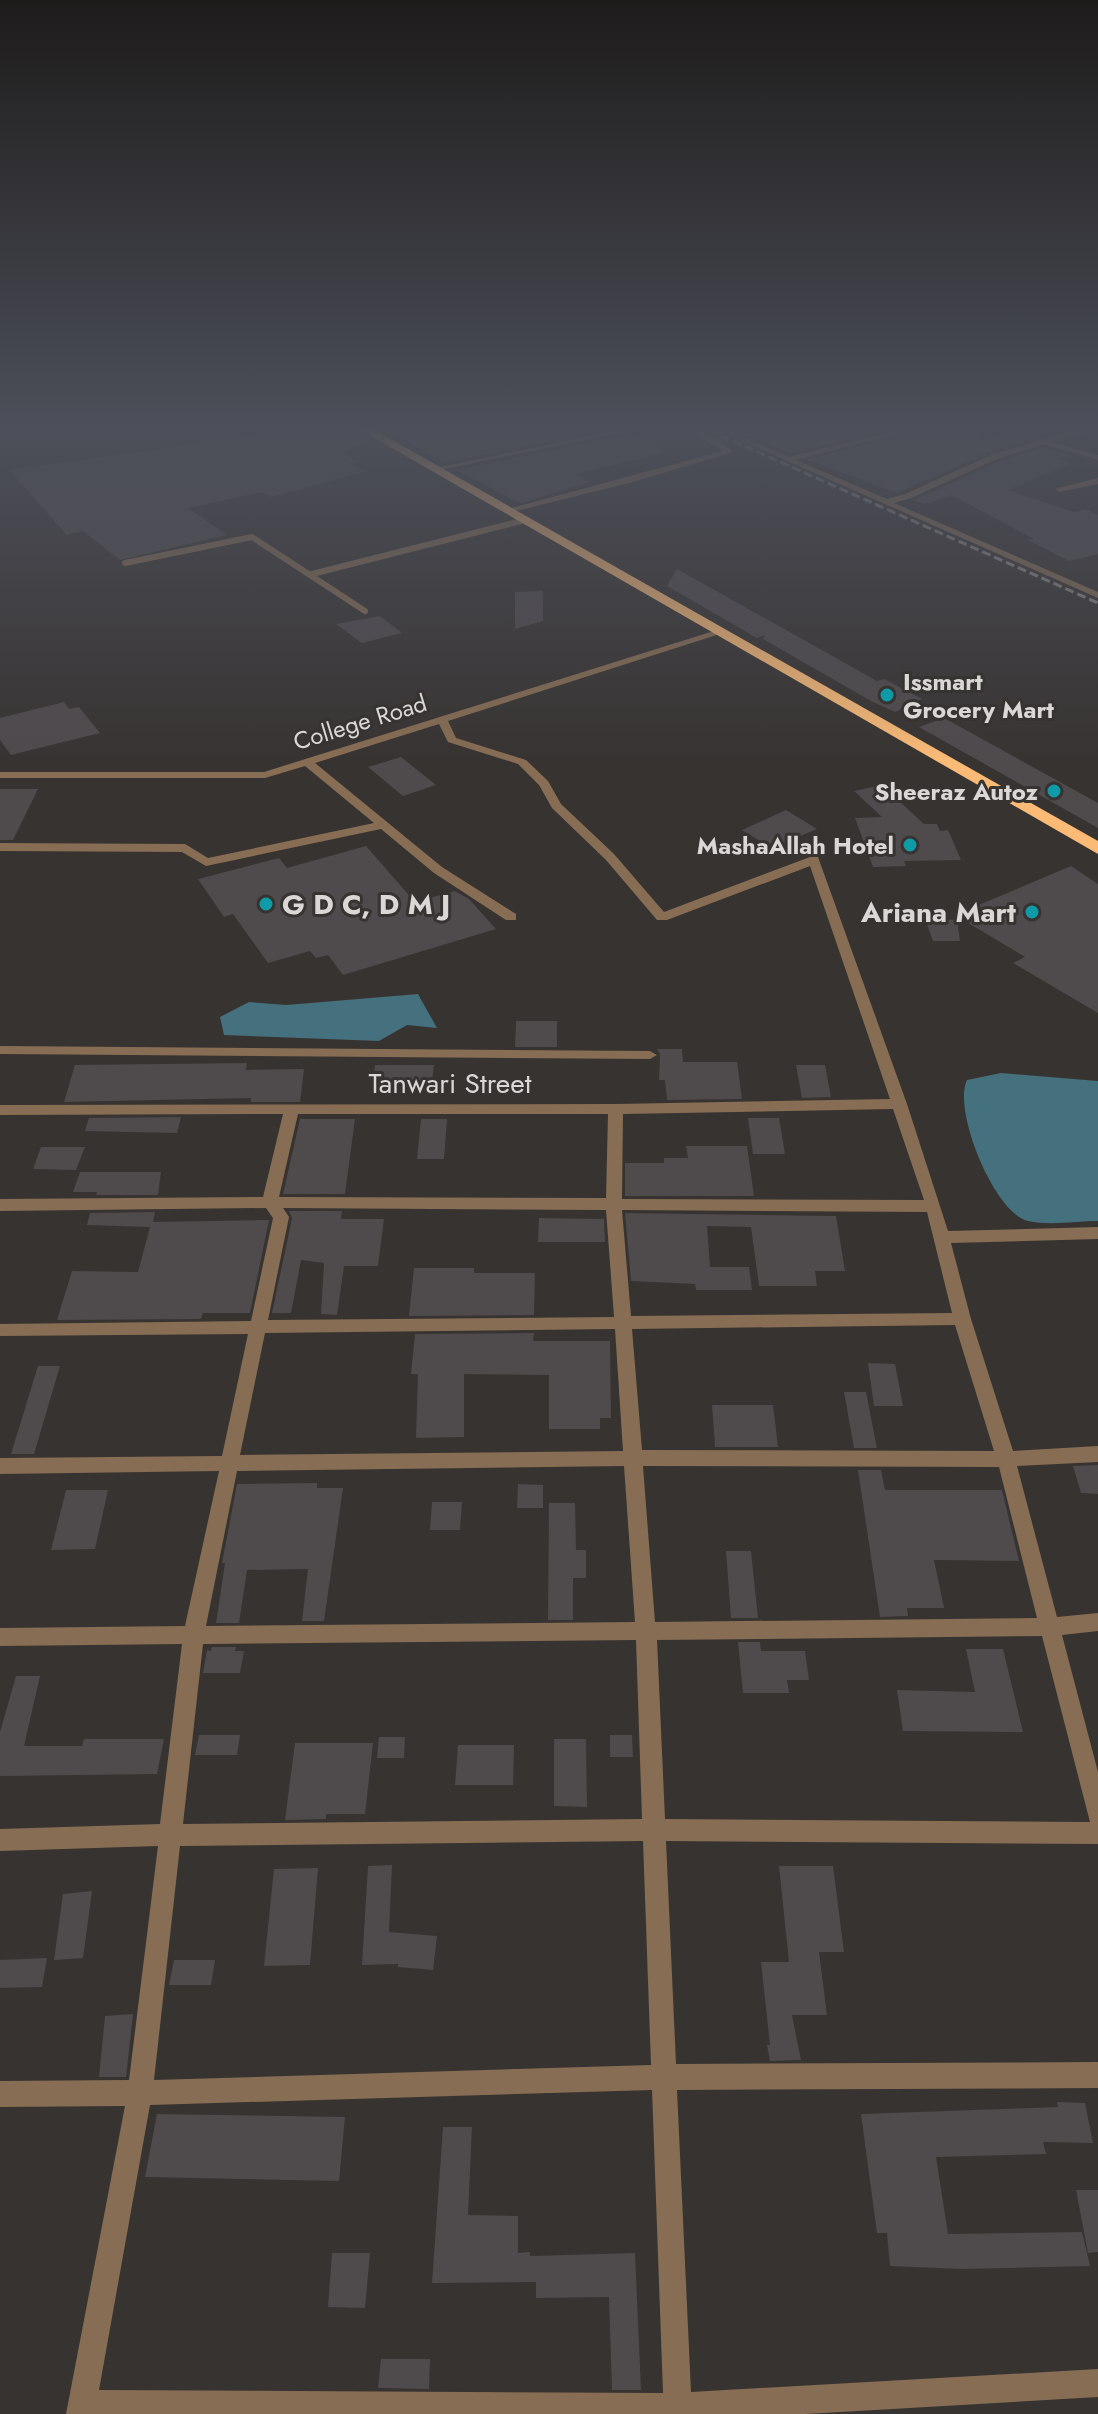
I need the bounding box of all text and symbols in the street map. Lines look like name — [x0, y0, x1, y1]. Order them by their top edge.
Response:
place label: Issmart Grocery Mart — [903, 664, 1054, 727]
street label: College Road — [289, 685, 431, 759]
marker: Issmart Grocery Mart — [878, 686, 896, 704]
place label: Sheeraz Autoz — [874, 774, 1038, 809]
marker: Sheeraz Autoz — [1045, 782, 1063, 800]
place label: MashaAllah Hotel — [697, 828, 894, 863]
marker: MashaAllah Hotel — [901, 836, 919, 854]
place label: G D C, D M J — [282, 884, 450, 925]
place label: Ariana Mart — [860, 892, 1016, 933]
marker: G D C, D M J — [257, 895, 275, 913]
marker: Ariana Mart — [1023, 903, 1041, 921]
street label: Tanwari Street — [369, 1063, 532, 1104]

